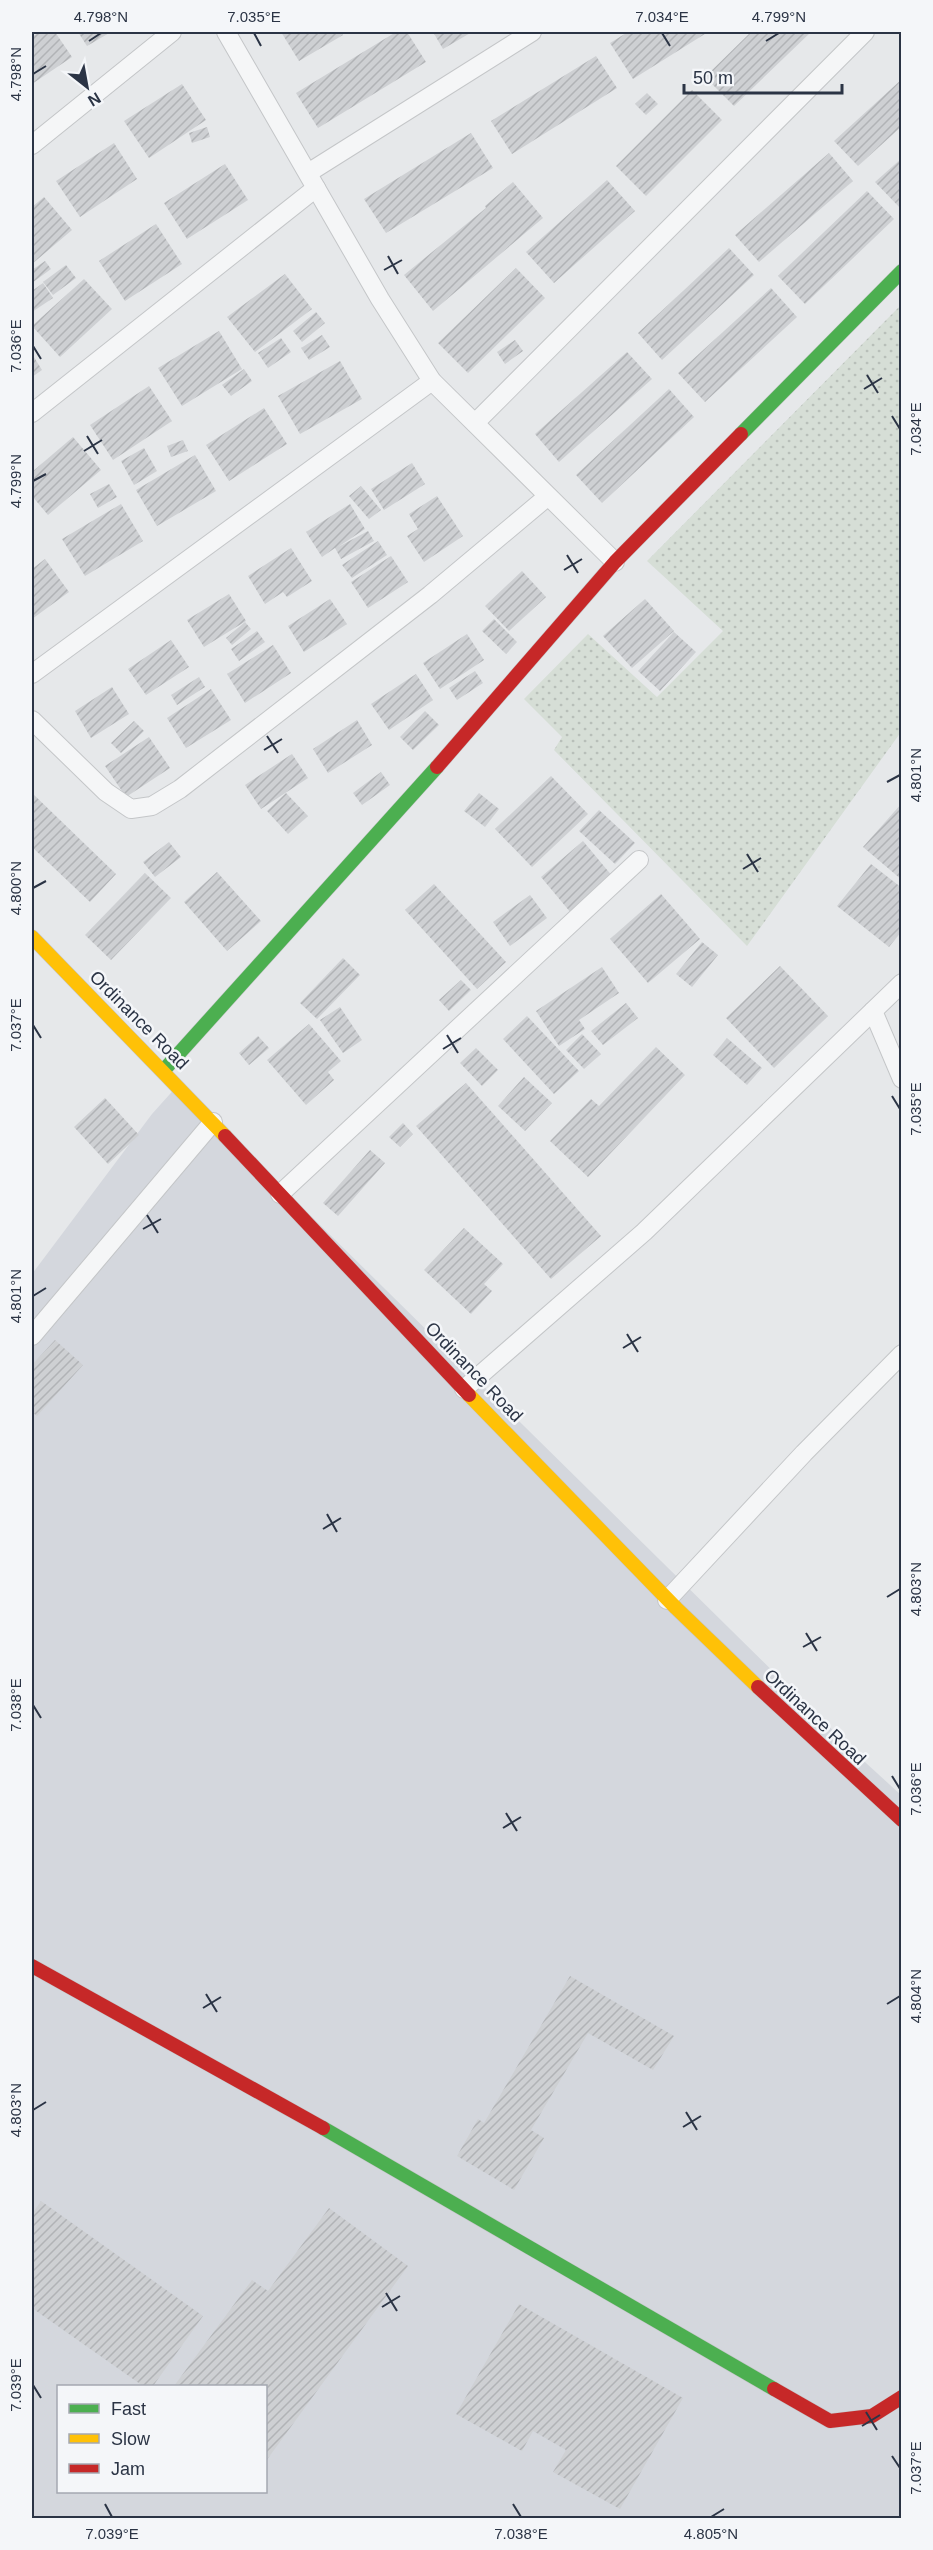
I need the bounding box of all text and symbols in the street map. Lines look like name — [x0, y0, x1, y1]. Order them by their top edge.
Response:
text: 4.798°N — [74, 8, 128, 25]
text: 7.035°E — [227, 8, 281, 25]
text: 7.034°E — [635, 8, 689, 25]
text: 4.799°N — [752, 8, 806, 25]
text: 4.798°N — [7, 47, 24, 101]
north arrow — [57, 57, 117, 117]
scale bar — [684, 57, 842, 95]
text: 50 m — [693, 68, 733, 88]
text: N — [85, 89, 104, 110]
text: 7.036°E — [7, 319, 24, 373]
text: 7.034°E — [907, 402, 924, 456]
text: 4.799°N — [7, 454, 24, 508]
text: 4.801°N — [907, 748, 924, 802]
text: 4.800°N — [7, 861, 24, 915]
street label: Ordinance Road — [86, 967, 192, 1073]
text: 7.037°E — [7, 998, 24, 1052]
text: 7.035°E — [907, 1082, 924, 1136]
text: 4.801°N — [7, 1269, 24, 1323]
street label: Ordinance Road — [421, 1318, 527, 1426]
text: 4.803°N — [907, 1562, 924, 1616]
street label: Ordinance Road — [760, 1665, 870, 1769]
text: 7.038°E — [7, 1678, 24, 1732]
text: 7.036°E — [907, 1762, 924, 1816]
text: 4.804°N — [907, 1969, 924, 2023]
text: 4.803°N — [7, 2083, 24, 2137]
text: 7.039°E — [7, 2358, 24, 2412]
legend — [57, 2385, 267, 2493]
text: Fast — [111, 2399, 146, 2419]
text: Slow — [111, 2429, 151, 2449]
text: 7.037°E — [907, 2441, 924, 2495]
text: Jam — [111, 2459, 145, 2479]
text: 7.039°E — [85, 2525, 139, 2542]
text: 7.038°E — [494, 2525, 548, 2542]
text: 4.805°N — [684, 2525, 738, 2542]

